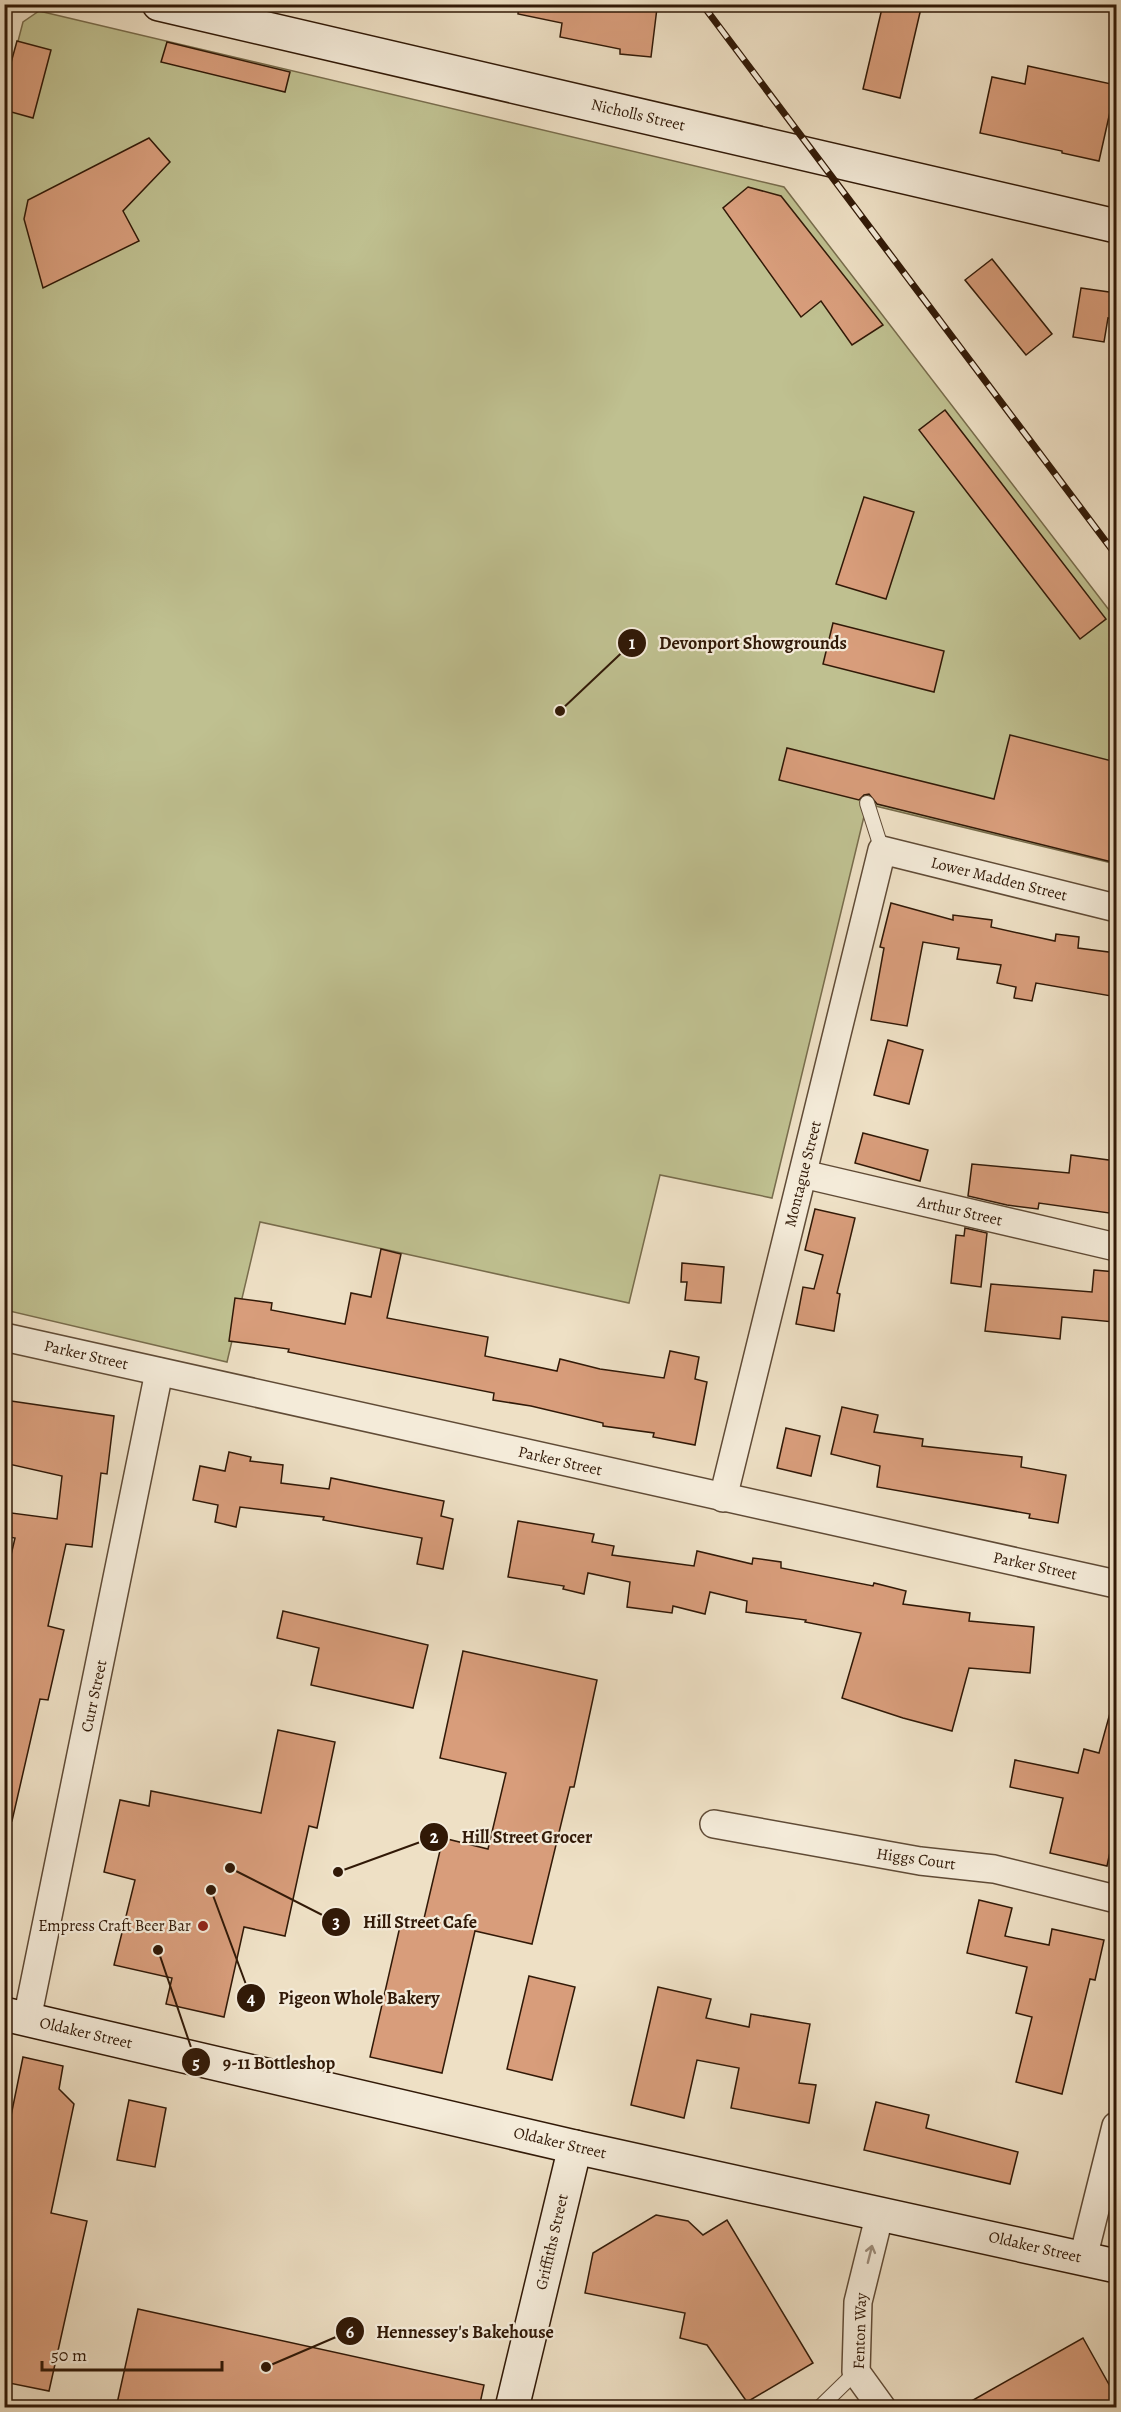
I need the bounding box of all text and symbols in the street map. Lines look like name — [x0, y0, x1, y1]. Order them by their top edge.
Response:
street label: Nicholls Street — [589, 93, 687, 137]
callout: Devonport Showgrounds — [617, 625, 859, 661]
text: 1 — [629, 631, 636, 655]
text: Devonport Showgrounds — [659, 631, 847, 655]
street label: Lower Madden Street — [929, 851, 1069, 907]
street label: Montague Street — [779, 1118, 827, 1230]
street label: Arthur Street — [915, 1190, 1005, 1231]
street label: Parker Street — [42, 1335, 130, 1375]
street label: Parker Street — [516, 1441, 604, 1481]
street label: Parker Street — [991, 1546, 1079, 1586]
street label: Curr Street — [76, 1658, 112, 1734]
callout: Hill Street Grocer — [419, 1819, 604, 1855]
text: 2 — [430, 1825, 439, 1849]
text: Hill Street Grocer — [462, 1825, 593, 1849]
street label: Higgs Court — [875, 1843, 957, 1875]
callout: Hill Street Cafe — [321, 1904, 488, 1940]
text: 3 — [332, 1910, 340, 1934]
text: Hill Street Cafe — [363, 1910, 477, 1934]
place label: Empress Craft Beer Bar — [38, 1915, 191, 1937]
marker: Empress Craft Beer Bar — [196, 1919, 210, 1933]
callout: Pigeon Whole Bakery — [236, 1980, 451, 2016]
text: 4 — [247, 1986, 256, 2010]
text: Pigeon Whole Bakery — [278, 1986, 440, 2010]
street label: Oldaker Street — [38, 2012, 134, 2054]
callout: 9-11 Bottleshop — [181, 2044, 348, 2080]
text: 5 — [192, 2051, 200, 2075]
text: 9-11 Bottleshop — [223, 2051, 335, 2075]
street label: Oldaker Street — [512, 2122, 608, 2164]
street label: Griffiths Street — [530, 2192, 574, 2292]
street label: Oldaker Street — [987, 2226, 1083, 2268]
one-way arrow — [864, 2245, 876, 2264]
street label: Fenton Way — [848, 2292, 872, 2370]
callout: Hennessey's Bakehouse — [335, 2313, 566, 2349]
text: 6 — [346, 2320, 354, 2344]
text: Hennessey's Bakehouse — [376, 2320, 554, 2344]
scale bar — [42, 2334, 222, 2372]
text: 50 m — [51, 2343, 87, 2367]

